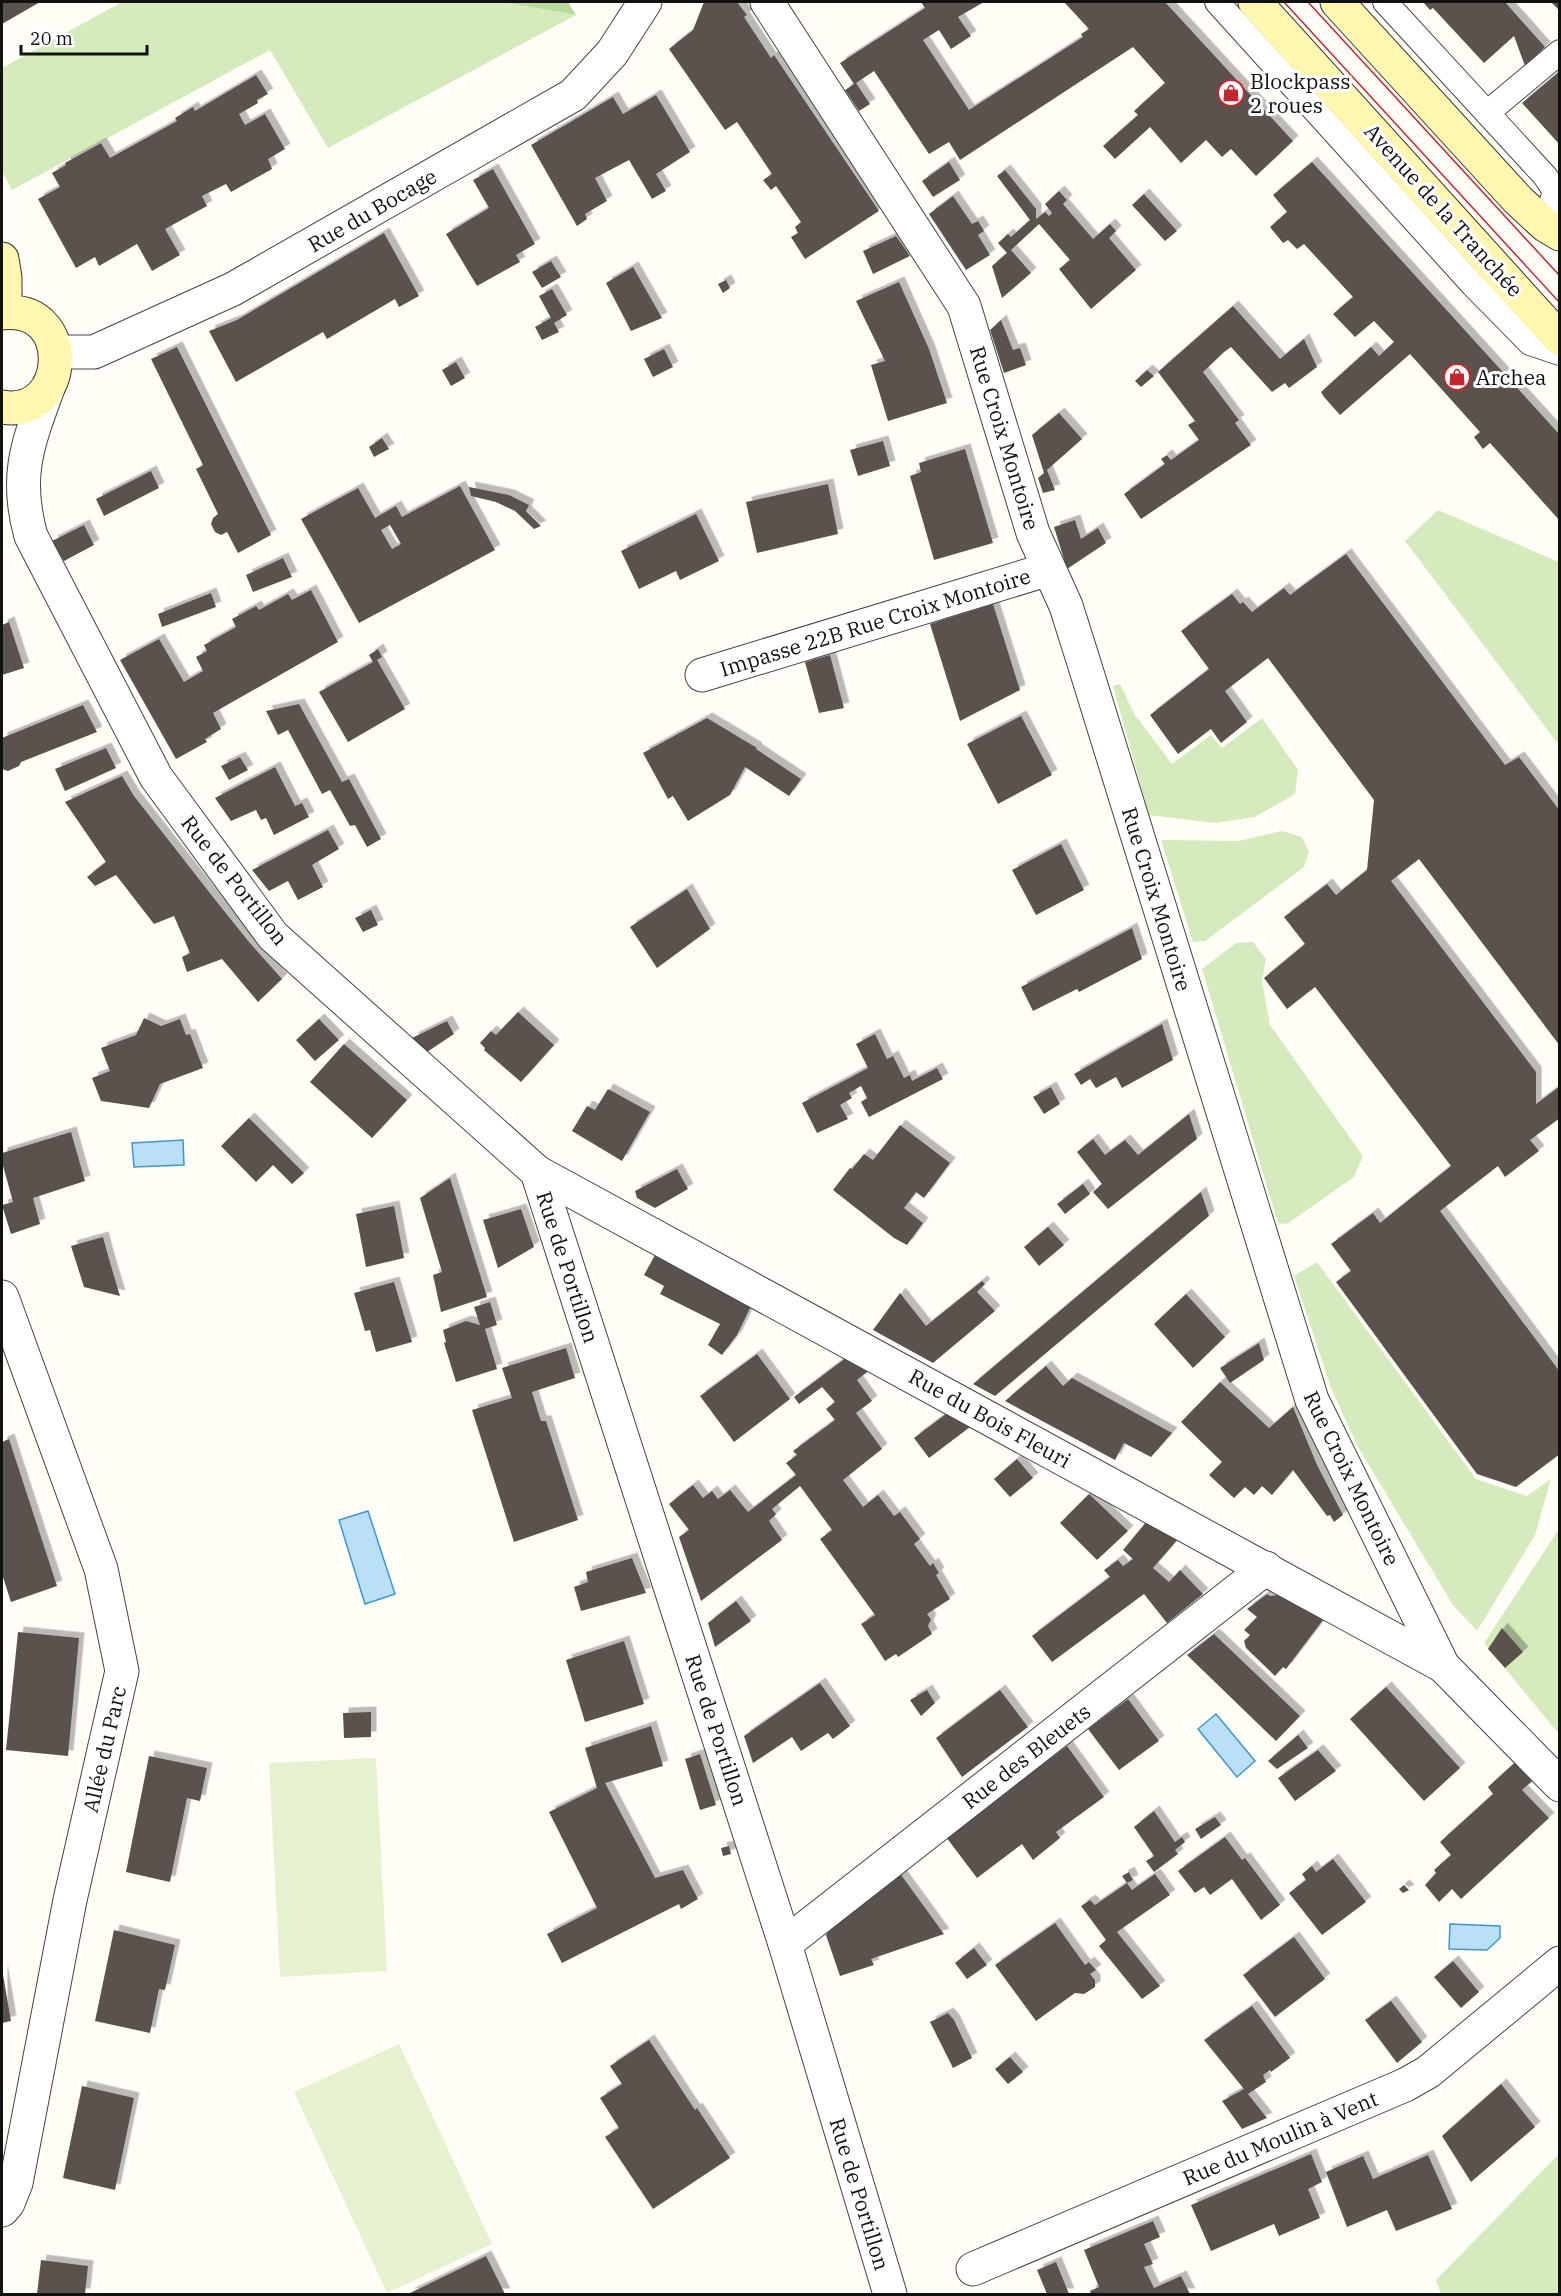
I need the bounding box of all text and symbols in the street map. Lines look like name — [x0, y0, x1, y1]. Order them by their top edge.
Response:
scale bar — [21, 18, 147, 56]
text: 20 m — [30, 27, 73, 50]
place label: Blockpass 2 roues — [1250, 67, 1350, 119]
shop icon: Blockpass 2 roues — [1216, 78, 1246, 108]
street label: Avenue de la Tranchée — [1359, 117, 1529, 303]
street label: Rue du Bocage — [302, 162, 442, 258]
street label: Rue Croix Montoire — [964, 343, 1046, 533]
shop icon: Archea — [1442, 362, 1472, 392]
place label: Archea — [1476, 363, 1547, 391]
street label: Impasse 22B Rue Croix Montoire — [716, 561, 1034, 683]
street label: Rue Croix Montoire — [1116, 804, 1198, 994]
street label: Rue de Portillon — [175, 809, 295, 951]
street label: Rue de Portillon — [530, 1188, 606, 1346]
street label: Rue du Bois Fleuri — [904, 1362, 1076, 1474]
street label: Rue Croix Montoire — [1298, 1386, 1406, 1570]
street label: Rue de Portillon — [679, 1651, 755, 1809]
street label: Allée du Parc — [76, 1683, 132, 1815]
street label: Rue des Bleuets — [956, 1697, 1096, 1815]
street label: Rue du Moulin à Vent — [1178, 2084, 1382, 2192]
street label: Rue de Portillon — [824, 2114, 896, 2274]

